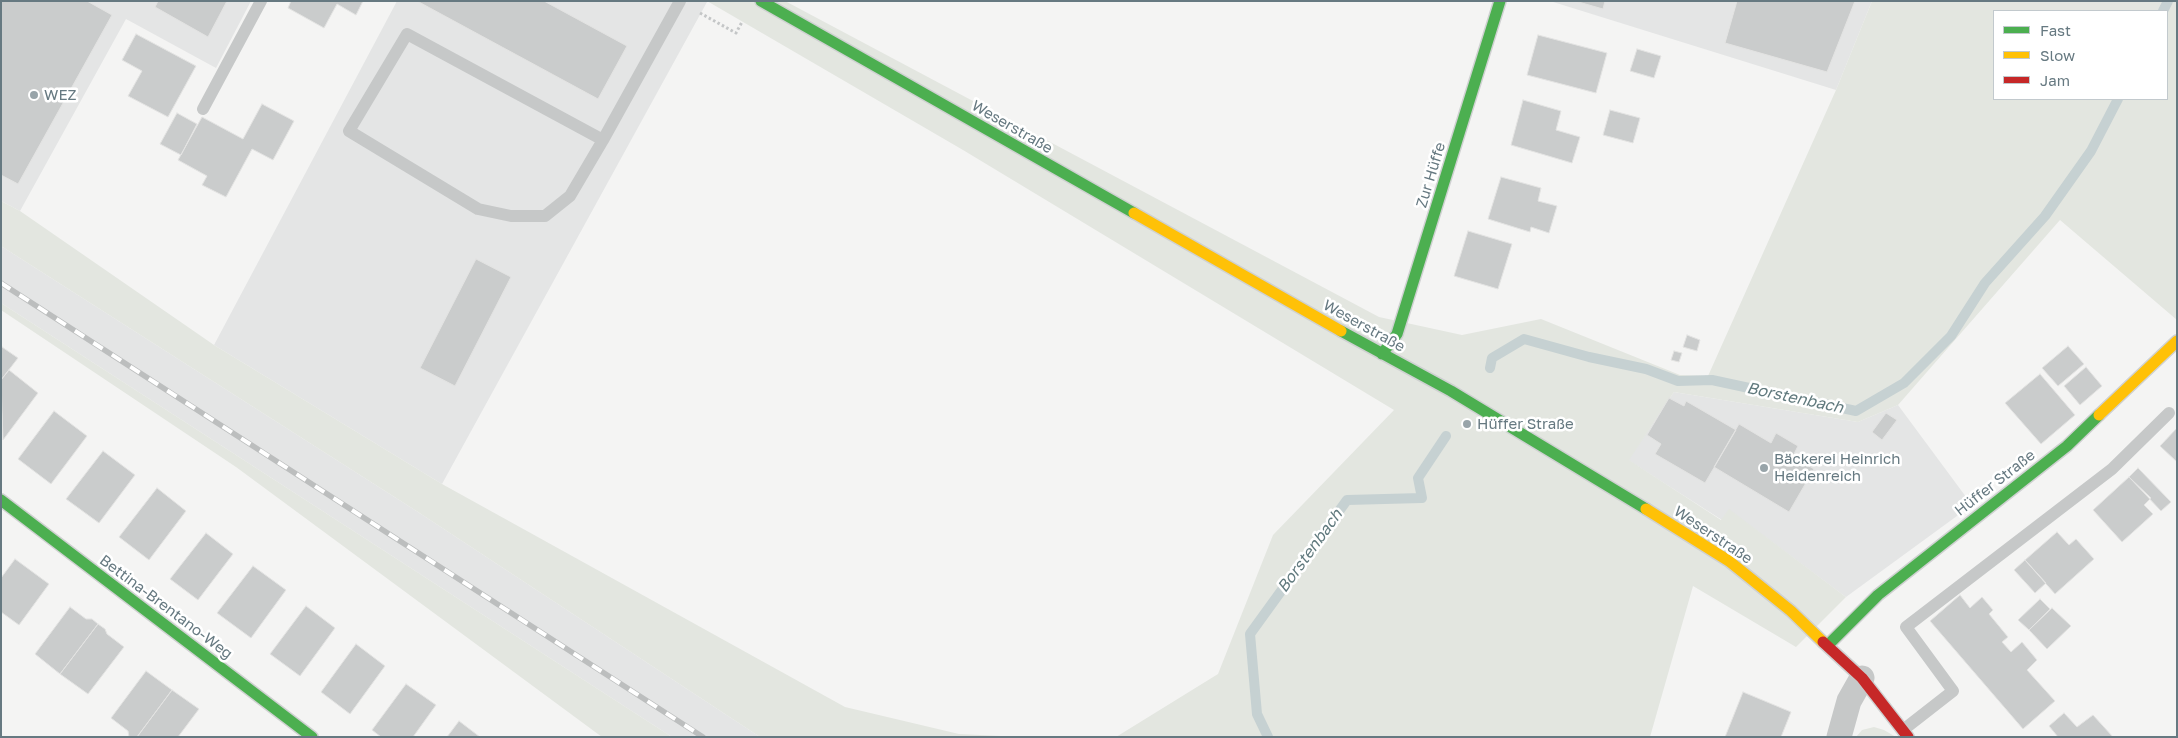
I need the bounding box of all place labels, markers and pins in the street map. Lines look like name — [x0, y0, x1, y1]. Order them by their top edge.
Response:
place label: WEZ — [44, 86, 77, 104]
marker: WEZ — [28, 89, 40, 101]
place label: Hüffer Straße — [1477, 415, 1574, 433]
marker: Hüffer Straße — [1461, 418, 1473, 430]
place label: Bäckerei Heinrich Heidenreich — [1774, 450, 1900, 485]
marker: Bäckerei Heinrich Heidenreich — [1758, 462, 1770, 474]

